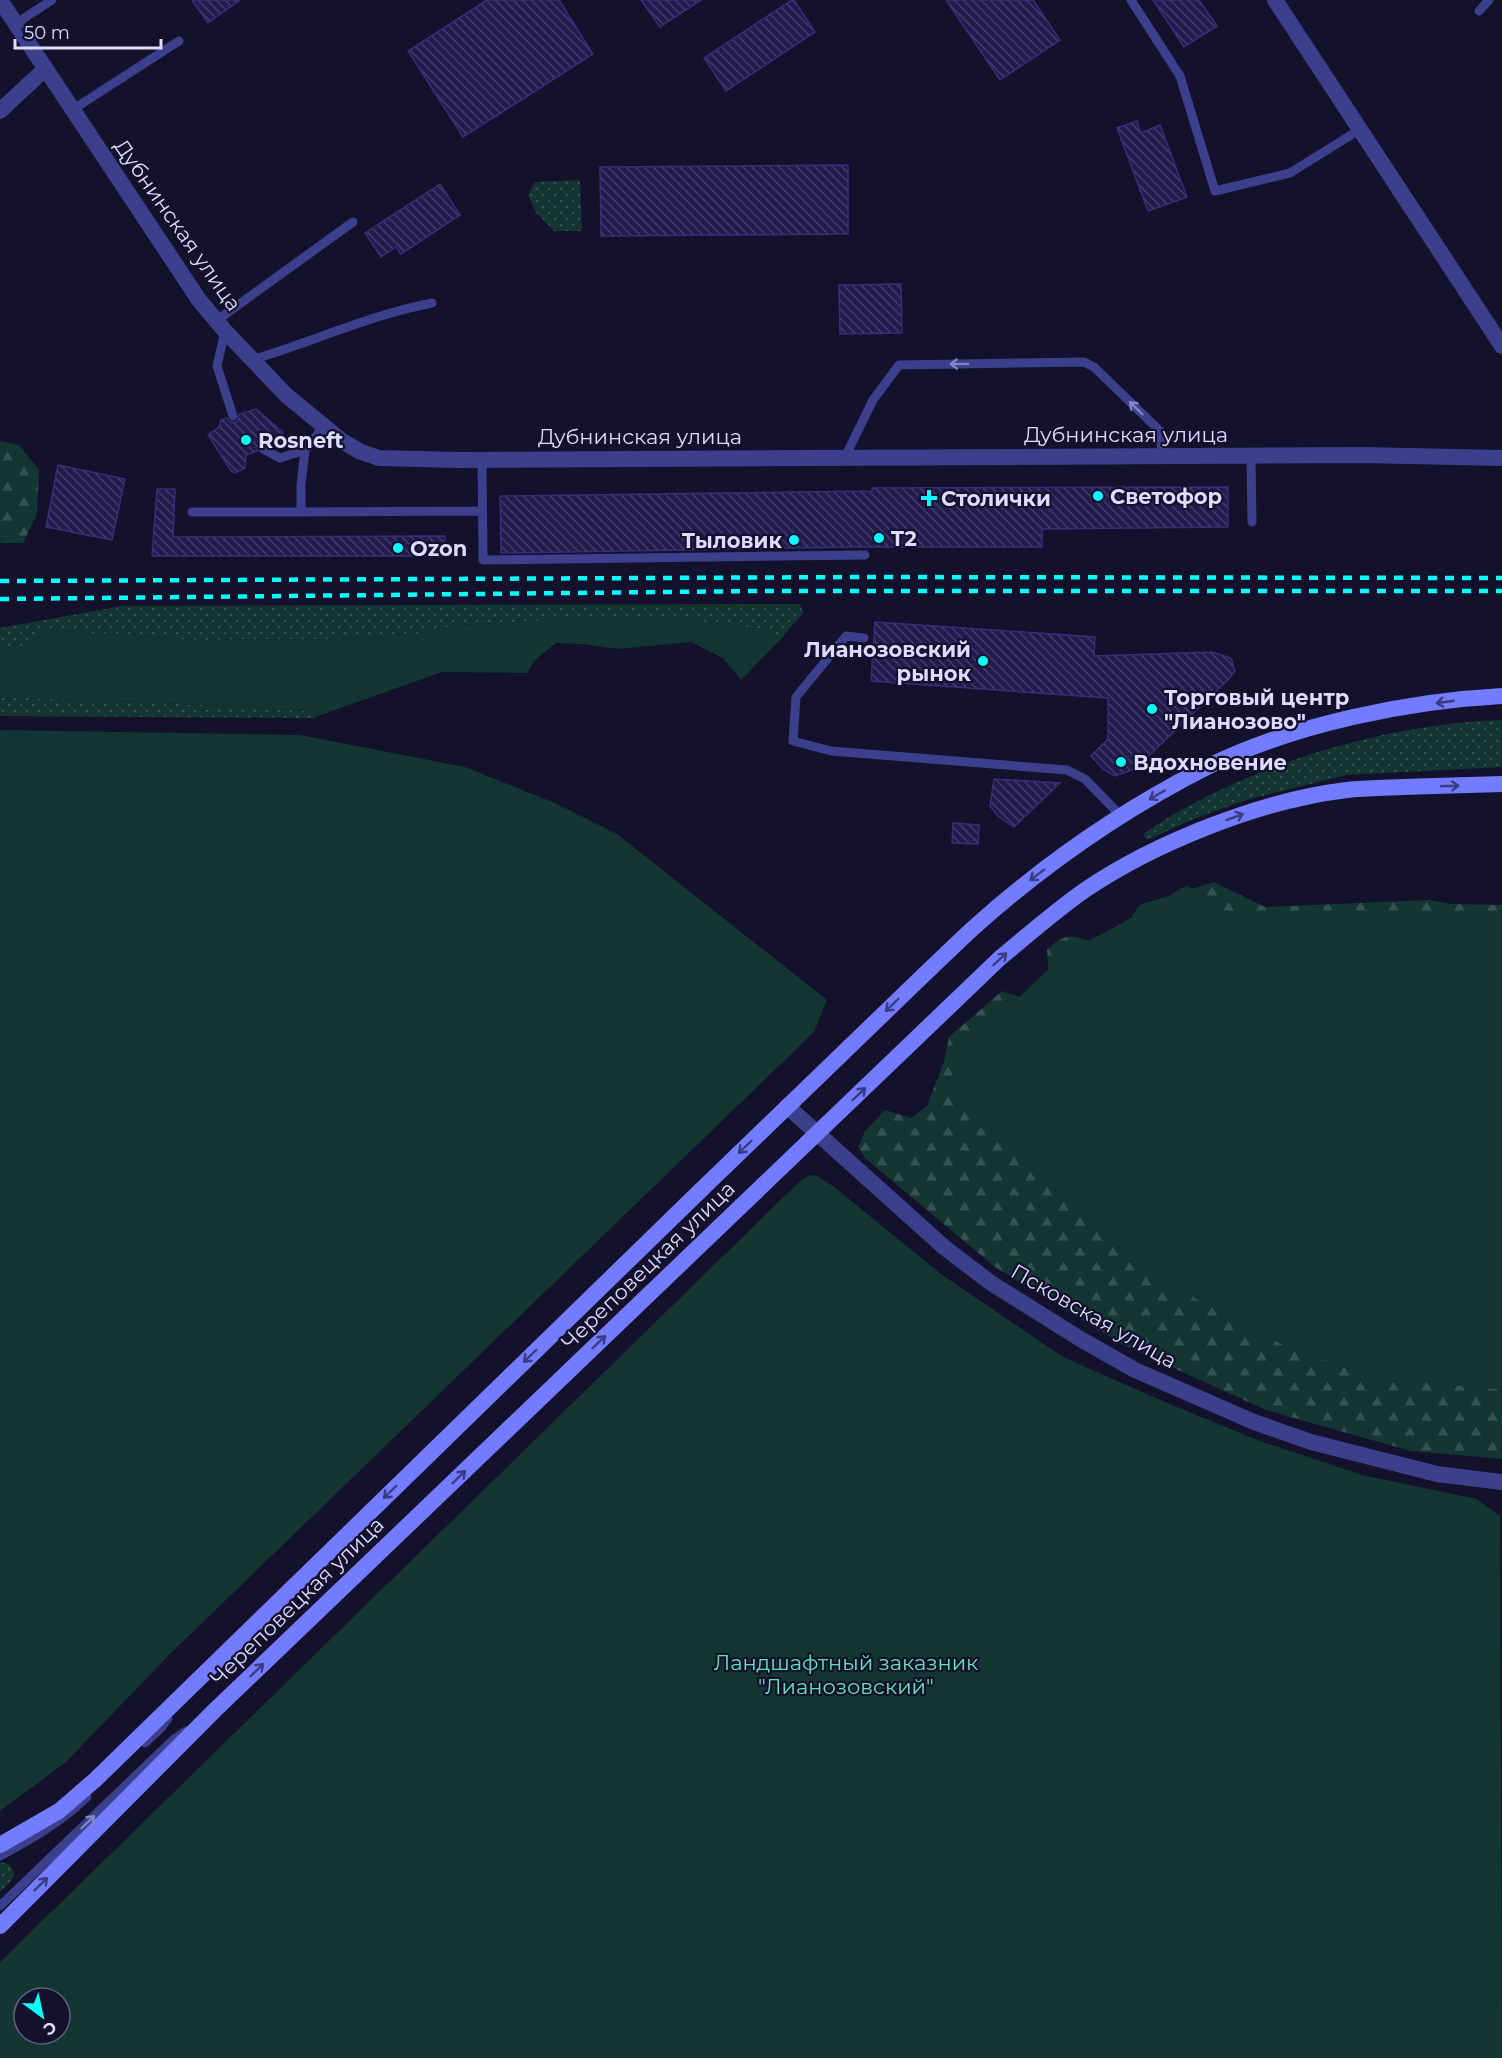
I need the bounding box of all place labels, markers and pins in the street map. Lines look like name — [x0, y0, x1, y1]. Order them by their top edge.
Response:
place label: Rosneft — [258, 428, 343, 453]
marker: Rosneft — [239, 433, 253, 447]
place label: Светофор — [1110, 484, 1222, 509]
place label: Столички — [941, 486, 1051, 511]
marker: Светофор — [1091, 489, 1105, 503]
marker: Столички — [922, 491, 936, 505]
place label: T2 — [891, 526, 917, 551]
place label: Тыловик — [682, 528, 783, 553]
marker: T2 — [872, 531, 886, 545]
marker: Тыловик — [787, 533, 801, 547]
place label: Ozon — [410, 536, 467, 561]
marker: Ozon — [391, 541, 405, 555]
place label: Лианозовский рынок — [804, 637, 972, 686]
marker: Лианозовский рынок — [976, 654, 990, 668]
place label: Торговый центр "Лианозово" — [1164, 685, 1349, 734]
marker: Торговый центр "Лианозово" — [1145, 702, 1159, 716]
place label: Вдохновение — [1133, 750, 1287, 775]
marker: Вдохновение — [1114, 755, 1128, 769]

